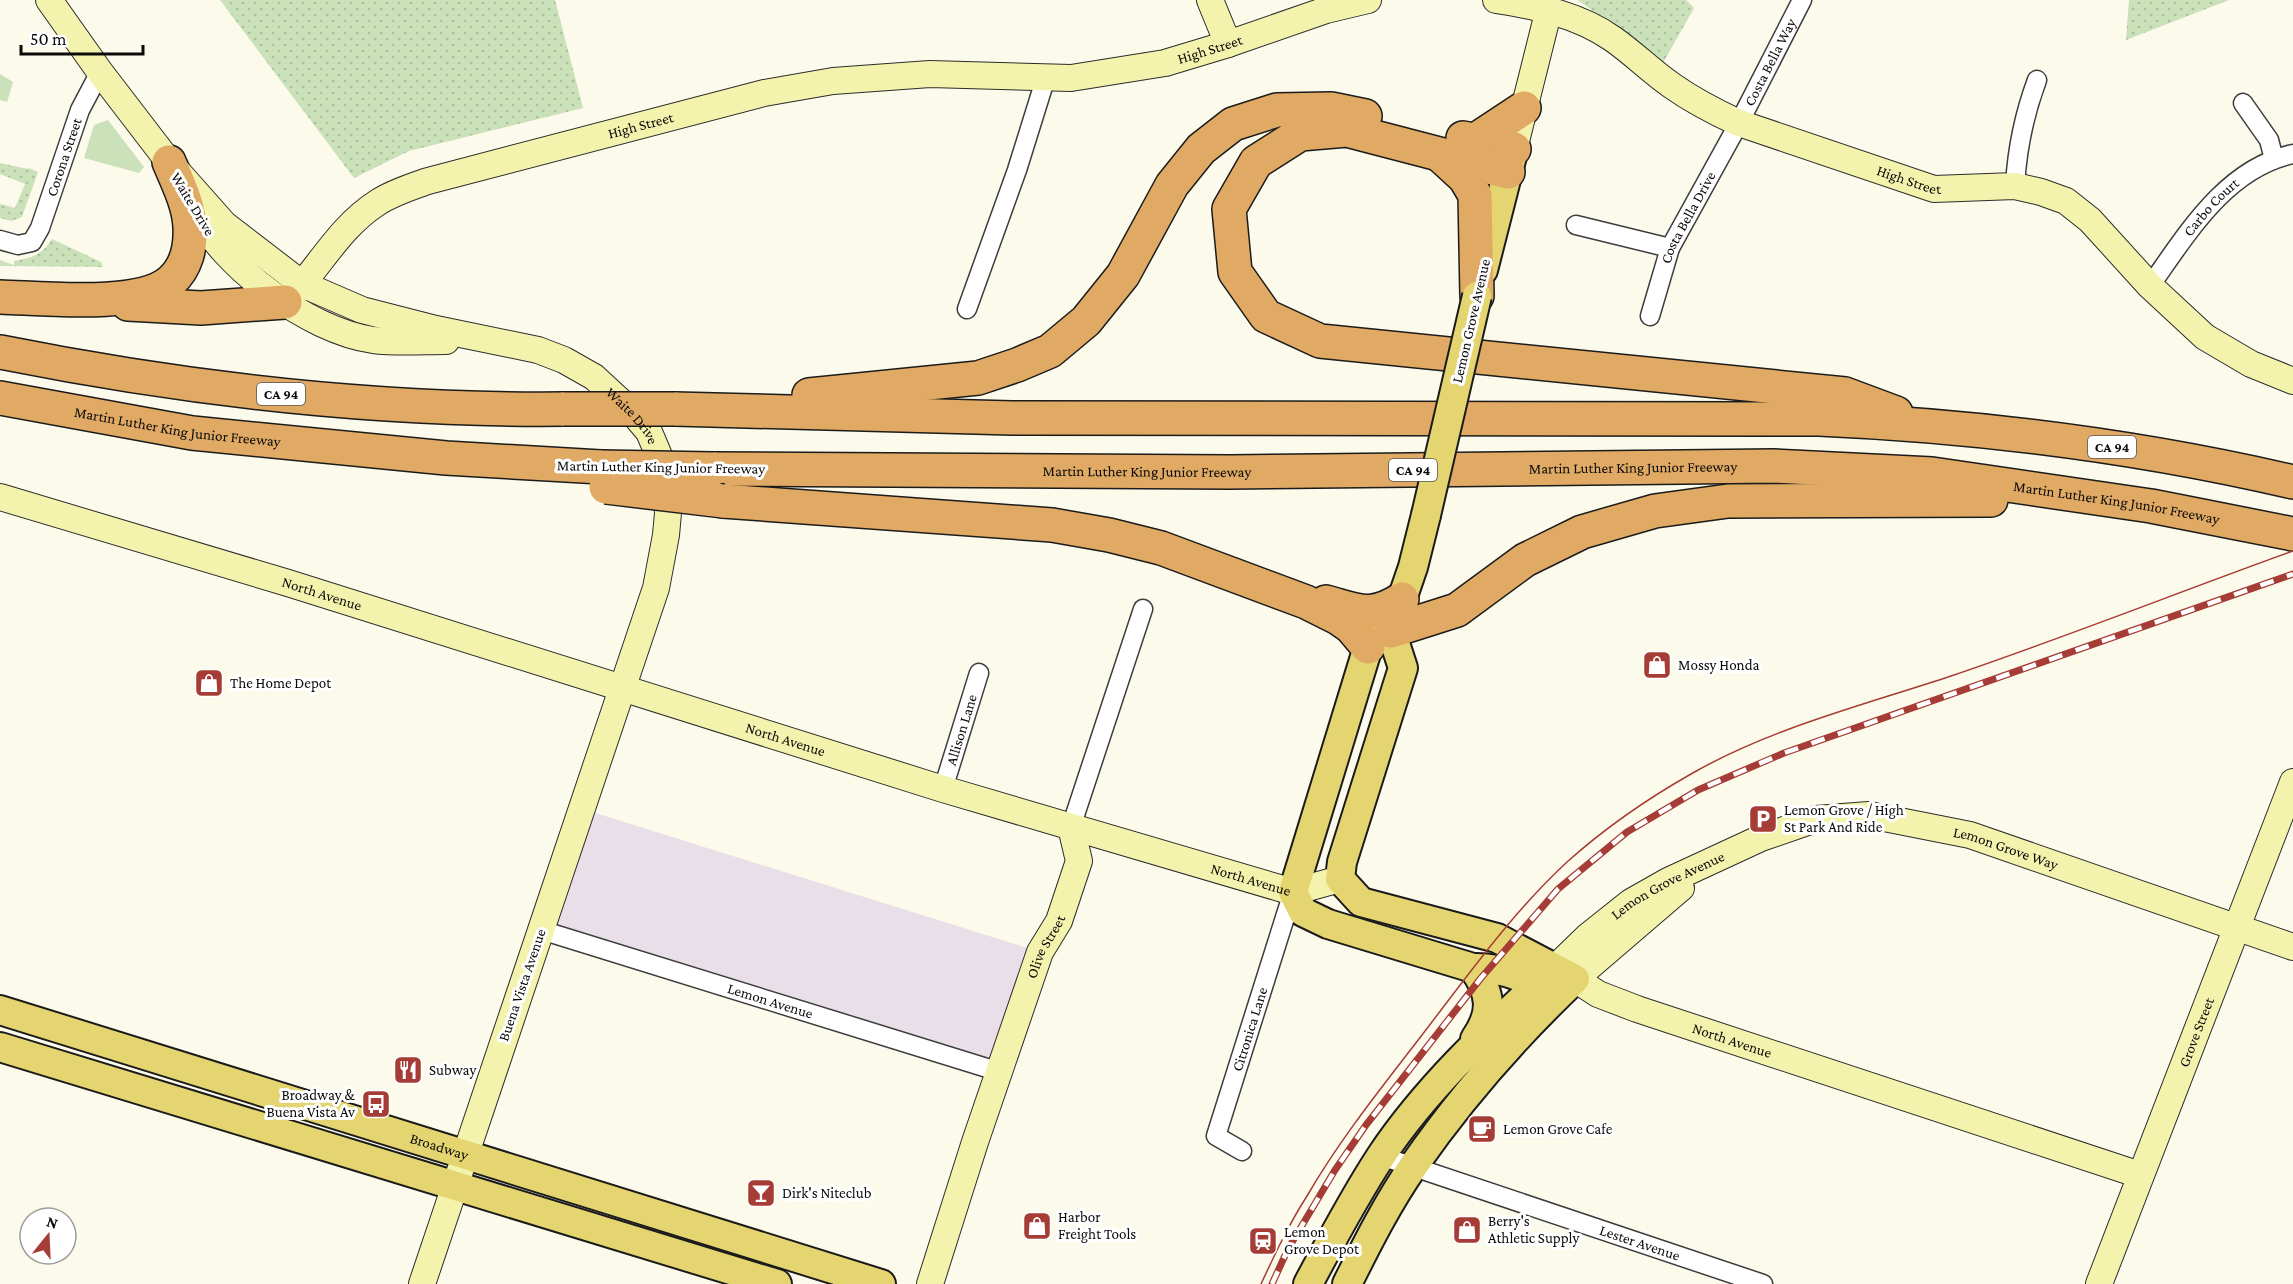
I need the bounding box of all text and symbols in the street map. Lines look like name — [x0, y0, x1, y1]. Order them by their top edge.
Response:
street label: Costa Bella Way — [1741, 16, 1800, 109]
scale bar — [21, 18, 142, 56]
text: 50 m — [30, 29, 67, 49]
street label: High Street — [1175, 31, 1245, 67]
street label: High Street — [606, 109, 676, 142]
street label: Corona Street — [43, 115, 85, 198]
street label: High Street — [1875, 162, 1942, 197]
street label: Costa Bella Drive — [1658, 168, 1719, 265]
street label: Waite Drive — [168, 170, 218, 239]
street label: Carbo Court — [2180, 174, 2243, 239]
street label: Lemon Grove Avenue — [1449, 257, 1493, 385]
road number: CA 94 — [257, 383, 305, 405]
street label: Waite Drive — [603, 384, 661, 447]
street label: Martin Luther King Junior Freeway — [73, 404, 282, 451]
road number: CA 94 — [2088, 436, 2136, 458]
street label: Martin Luther King Junior Freeway — [557, 457, 765, 478]
street label: Martin Luther King Junior Freeway — [1529, 458, 1737, 477]
road number: CA 94 — [1389, 459, 1437, 481]
street label: Martin Luther King Junior Freeway — [1043, 463, 1252, 481]
street label: Martin Luther King Junior Freeway — [2012, 478, 2221, 528]
street label: North Avenue — [280, 574, 364, 614]
shop icon: Mossy Honda — [1641, 649, 1673, 681]
place label: Mossy Honda — [1678, 657, 1760, 674]
shop icon: The Home Depot — [193, 667, 225, 699]
place label: The Home Depot — [230, 675, 332, 692]
street label: Allison Lane — [943, 692, 980, 767]
street label: North Avenue — [744, 719, 828, 760]
place label: Lemon Grove / High St Park And Ride — [1784, 802, 1904, 835]
parking icon: Lemon Grove / High St Park And Ride — [1747, 803, 1779, 835]
street label: Lemon Grove Way — [1952, 824, 2060, 874]
street label: Lemon Grove Avenue — [1608, 848, 1727, 923]
street label: North Avenue — [1209, 860, 1293, 899]
street label: Olive Street — [1024, 912, 1069, 981]
street label: Buena Vista Avenue — [495, 926, 549, 1043]
street label: Lemon Avenue — [726, 980, 815, 1022]
street label: Citronica Lane — [1229, 985, 1271, 1073]
street label: Grove Street — [2176, 994, 2217, 1069]
street label: North Avenue — [1690, 1020, 1774, 1061]
restaurant icon: Subway — [392, 1054, 424, 1086]
place label: Subway — [429, 1062, 476, 1079]
place label: Broadway & Buena Vista Av — [267, 1087, 356, 1120]
bus stop icon: Broadway & Buena Vista Av — [360, 1088, 392, 1120]
cafe icon: Lemon Grove Cafe — [1466, 1113, 1498, 1145]
place label: Lemon Grove Cafe — [1503, 1121, 1613, 1137]
street label: Broadway — [408, 1130, 470, 1164]
bar icon: Dirk's Niteclub — [745, 1177, 777, 1209]
place label: Dirk's Niteclub — [782, 1185, 872, 1201]
north arrow — [18, 1206, 78, 1266]
place label: Harbor Freight Tools — [1058, 1209, 1136, 1243]
shop icon: Harbor Freight Tools — [1021, 1210, 1053, 1242]
text: N — [45, 1212, 60, 1232]
place label: Berry's Athletic Supply — [1488, 1213, 1580, 1247]
shop icon: Berry's Athletic Supply — [1451, 1214, 1483, 1246]
street label: Lester Avenue — [1598, 1222, 1683, 1264]
place label: Lemon Grove Depot — [1284, 1224, 1360, 1258]
station icon: Lemon Grove Depot — [1247, 1225, 1279, 1257]

